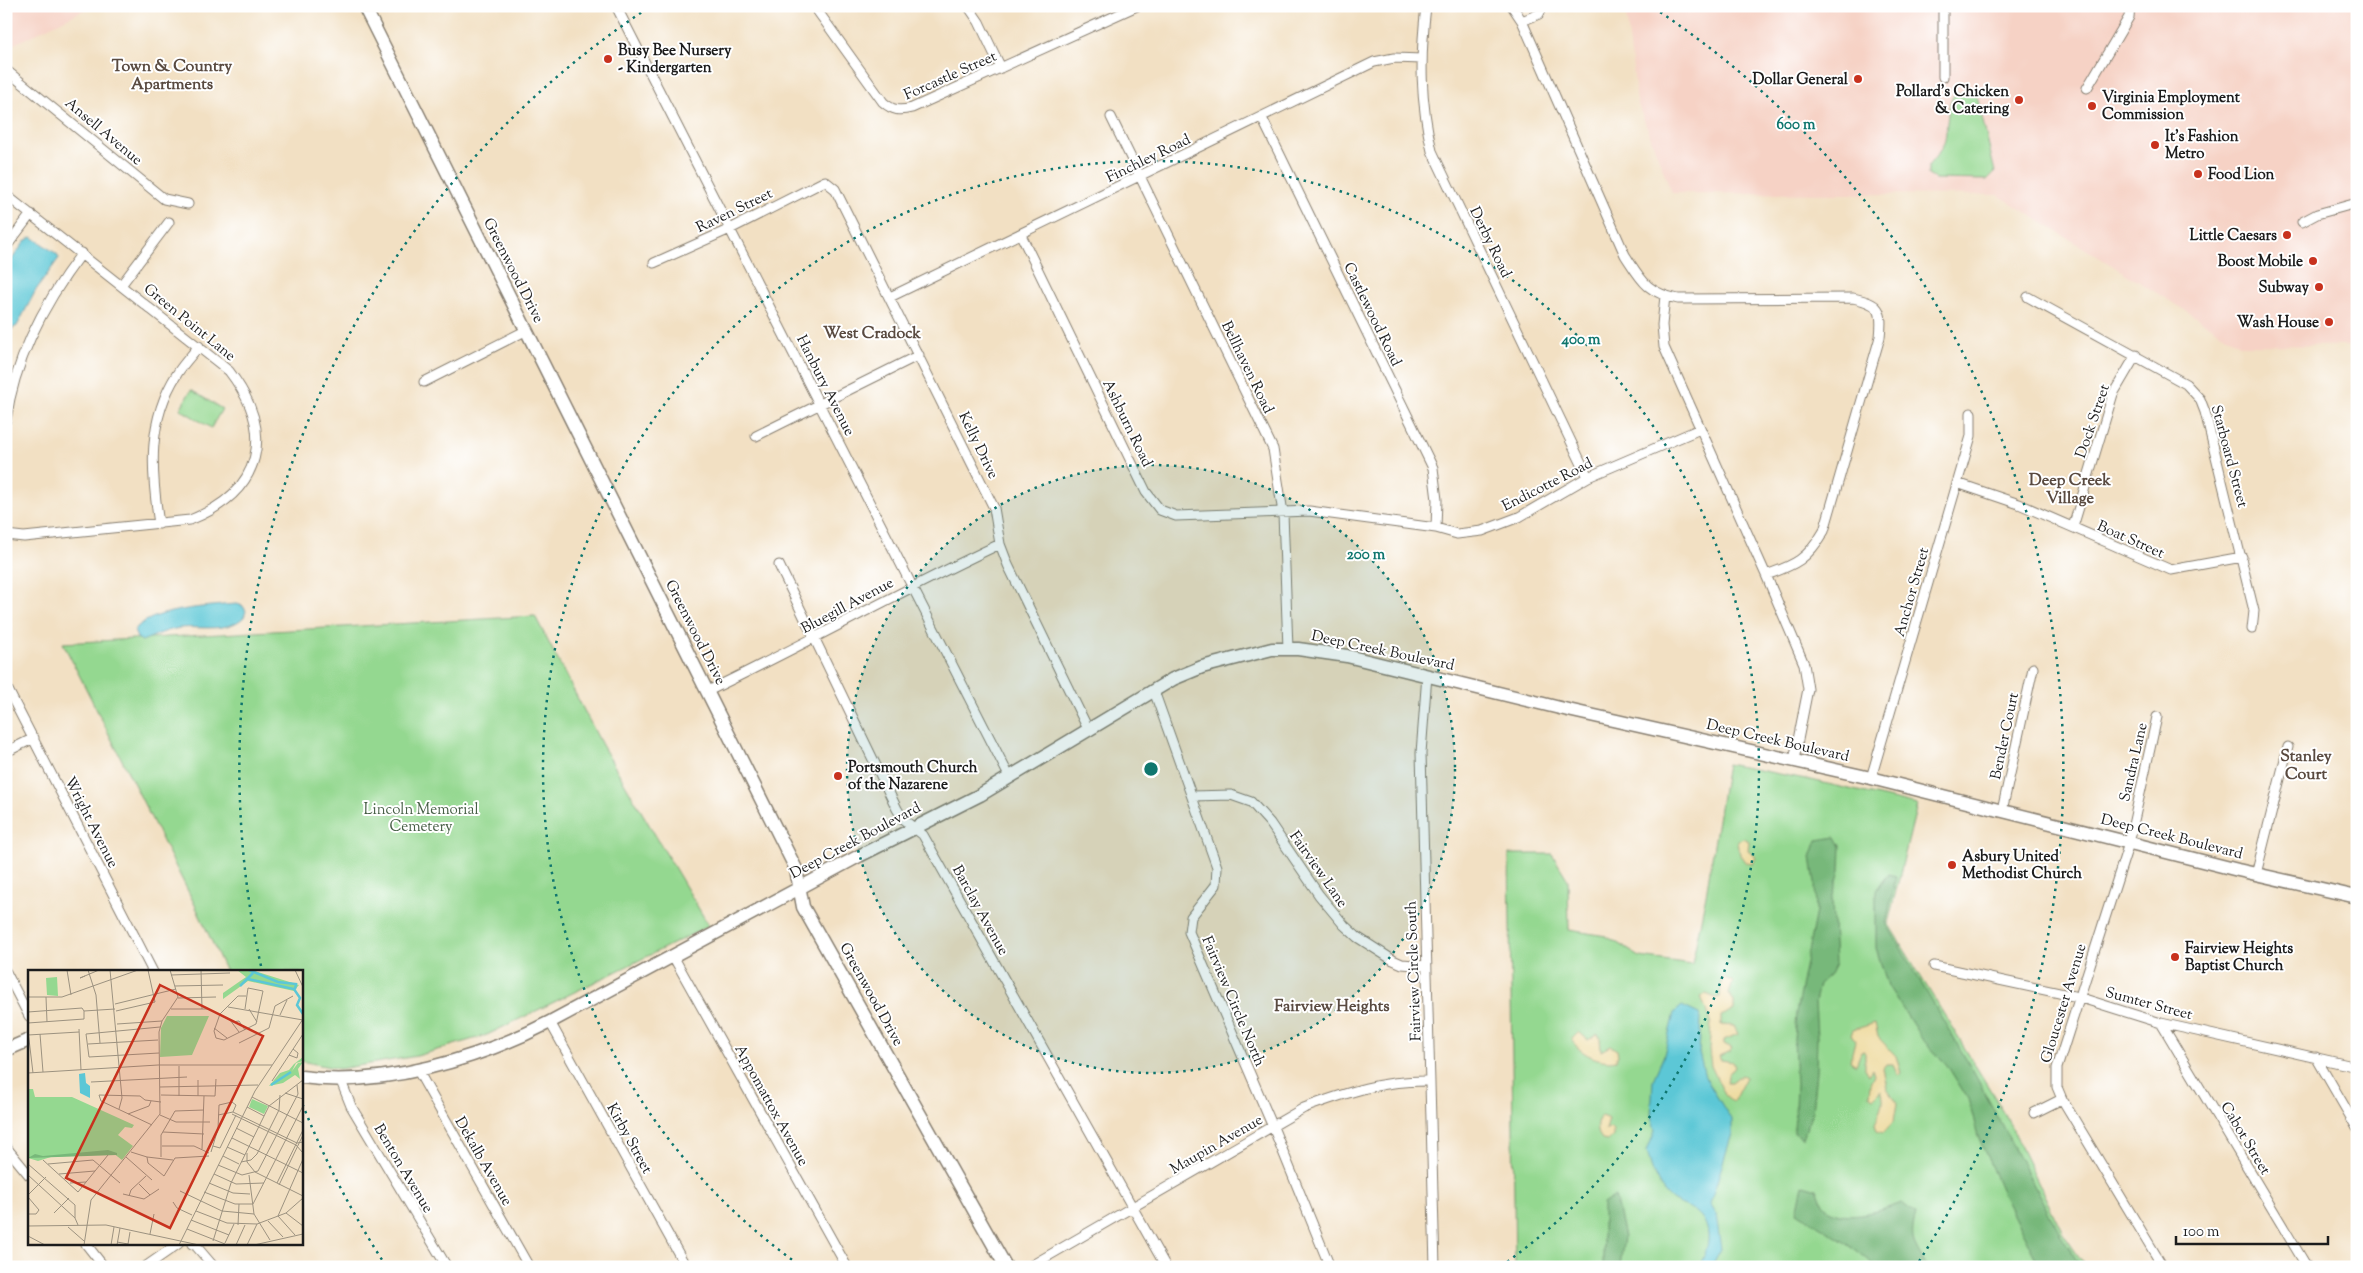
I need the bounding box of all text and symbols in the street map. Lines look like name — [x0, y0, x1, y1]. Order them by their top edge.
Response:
place label: Busy Bee Nursery - Kindergarten — [618, 41, 732, 79]
street label: Forcastle Street — [901, 47, 1000, 106]
marker: Busy Bee Nursery - Kindergarten — [602, 53, 614, 65]
district label: Town & Country Apartments — [112, 56, 232, 97]
place label: Dollar General — [1752, 70, 1849, 91]
marker: Dollar General — [1852, 73, 1864, 85]
place label: Pollard's Chicken & Catering — [1896, 82, 2010, 120]
place label: Virginia Employment Commission — [2102, 88, 2241, 126]
street label: Ansell Avenue — [60, 93, 146, 171]
marker: Pollard's Chicken & Catering — [2013, 94, 2025, 106]
marker: Virginia Employment Commission — [2086, 100, 2098, 112]
text: 600 m — [1777, 115, 1816, 136]
place label: It's Fashion Metro — [2165, 127, 2239, 165]
street label: Finchley Road — [1103, 130, 1195, 189]
marker: It's Fashion Metro — [2149, 139, 2161, 151]
place label: Food Lion — [2208, 165, 2275, 186]
marker: Food Lion — [2192, 168, 2204, 180]
street label: Raven Street — [693, 184, 776, 239]
street label: Derby Road — [1463, 204, 1516, 282]
street label: Greenwood Drive — [477, 215, 548, 327]
place label: Little Caesars — [2190, 226, 2277, 247]
marker: Little Caesars — [2281, 229, 2293, 241]
place label: Boost Mobile — [2218, 252, 2303, 273]
marker: Boost Mobile — [2307, 255, 2319, 267]
street label: Castlewood Road — [1337, 259, 1406, 371]
place label: Subway — [2258, 278, 2310, 299]
street label: Green Point Lane — [139, 279, 240, 367]
marker: Subway — [2313, 281, 2325, 293]
place label: Wash House — [2237, 313, 2319, 334]
marker: Wash House — [2323, 316, 2335, 328]
street label: Bellhaven Road — [1215, 318, 1278, 418]
district label: West Cradock — [823, 323, 921, 346]
text: 400 m — [1561, 330, 1601, 351]
street label: Hanbury Avenue — [790, 332, 859, 440]
street label: Ashburn Road — [1096, 376, 1157, 471]
street label: Dock Street — [2071, 382, 2116, 461]
street label: Starboard Street — [2205, 403, 2252, 510]
street label: Kelly Drive — [952, 409, 1003, 483]
street label: Endicotte Road — [1499, 453, 1597, 517]
district label: Deep Creek Village — [2029, 470, 2111, 511]
street label: Boat Street — [2093, 516, 2167, 565]
text: 200 m — [1347, 545, 1386, 566]
street label: Anchor Street — [1890, 545, 1935, 640]
street label: Bluegill Avenue — [798, 573, 898, 640]
street label: Greenwood Drive — [659, 577, 730, 689]
street label: Deep Creek Boulevard — [1309, 626, 1457, 677]
street label: Bender Court — [1986, 691, 2025, 782]
street label: Deep Creek Boulevard — [1704, 715, 1852, 768]
street label: Sandra Lane — [2115, 721, 2154, 804]
district label: Stanley Court — [2280, 746, 2332, 787]
place label: Portsmouth Church of the Nazarene — [848, 758, 978, 796]
centre of rings — [1142, 760, 1160, 778]
marker: Portsmouth Church of the Nazarene — [832, 770, 844, 782]
street label: Wright Avenue — [59, 773, 123, 872]
street label: Deep Creek Boulevard — [786, 798, 925, 885]
park label: Lincoln Memorial Cemetery — [363, 800, 479, 838]
street label: Deep Creek Boulevard — [2098, 810, 2245, 865]
street label: Fairview Lane — [1283, 827, 1352, 913]
place label: Asbury United Methodist Church — [1962, 847, 2082, 885]
marker: Asbury United Methodist Church — [1946, 859, 1958, 871]
street label: Barclay Avenue — [946, 862, 1013, 960]
street label: Fairview Circle South — [1402, 900, 1427, 1041]
street label: Fairview Circle North — [1196, 933, 1270, 1070]
street label: Greenwood Drive — [834, 939, 908, 1050]
place label: Fairview Heights Baptist Church — [2185, 939, 2293, 977]
street label: Gloucester Avenue — [2036, 941, 2093, 1066]
marker: Fairview Heights Baptist Church — [2169, 951, 2181, 963]
inset map — [28, 970, 302, 1246]
street label: Sumter Street — [2103, 983, 2195, 1026]
district label: Fairview Heights — [1274, 996, 1390, 1019]
street label: Appomattox Avenue — [729, 1041, 813, 1170]
street label: Cabot Street — [2215, 1098, 2275, 1179]
street label: Kirby Street — [601, 1100, 657, 1178]
street label: Maupin Avenue — [1167, 1110, 1267, 1180]
street label: Dekalb Avenue — [449, 1113, 517, 1210]
street label: Benton Avenue — [368, 1120, 438, 1217]
scale bar — [2176, 1213, 2328, 1245]
text: 100 m — [2183, 1222, 2220, 1243]

